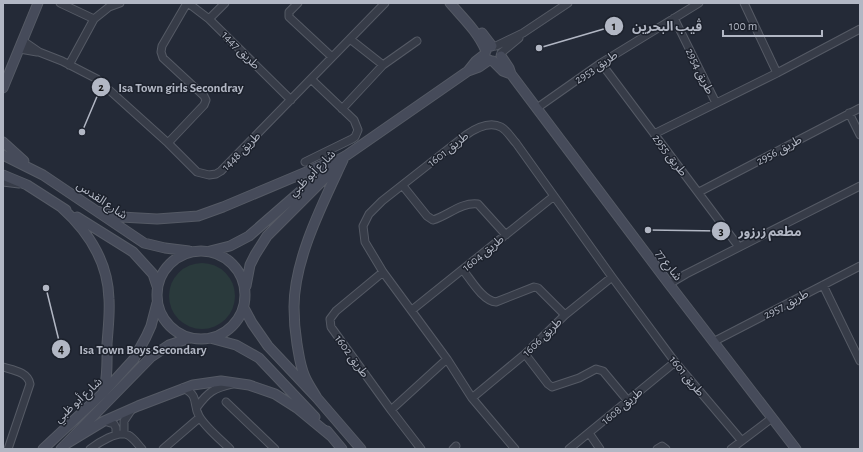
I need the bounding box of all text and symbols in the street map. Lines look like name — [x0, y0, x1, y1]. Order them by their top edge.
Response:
scale bar — [723, 12, 822, 38]
callout: ڤيب البحرين — [604, 14, 710, 39]
text: ڤيب البحرين — [632, 18, 703, 34]
text: 1 — [612, 20, 616, 32]
text: 100 m — [729, 20, 757, 32]
street label: طريق 1447 — [218, 29, 262, 73]
street label: طريق 2954 — [682, 46, 716, 97]
street label: طريق 2953 — [572, 48, 621, 87]
callout: Isa Town girls Secondray — [91, 75, 252, 100]
text: 2 — [98, 81, 104, 93]
text: Isa Town girls Secondray — [118, 82, 244, 95]
street label: طريق 1448 — [219, 129, 264, 174]
street label: طريق 1601 — [425, 129, 472, 170]
street label: طريق 2955 — [649, 132, 690, 179]
street label: طريق 2956 — [754, 133, 805, 169]
street label: شارع أبو ظبي — [285, 146, 340, 201]
street label: شارع القدس — [73, 179, 129, 224]
callout: مطعم زرزور — [711, 219, 810, 244]
text: 3 — [718, 225, 724, 237]
text: مطعم زرزور — [738, 226, 801, 242]
street label: طريق 1604 — [460, 233, 507, 275]
street label: شارع 77 — [651, 247, 684, 285]
street label: طريق 2957 — [762, 287, 811, 323]
street label: طريق 1606 — [520, 315, 565, 360]
street label: طريق 1602 — [331, 333, 371, 381]
callout: Isa Town Boys Secondary — [51, 337, 215, 362]
text: 4 — [58, 343, 64, 355]
text: Isa Town Boys Secondary — [79, 344, 207, 357]
street label: طريق 1601 — [666, 354, 707, 400]
street label: شارع أبو ظبي — [51, 374, 107, 428]
street label: طريق 1608 — [599, 385, 646, 428]

